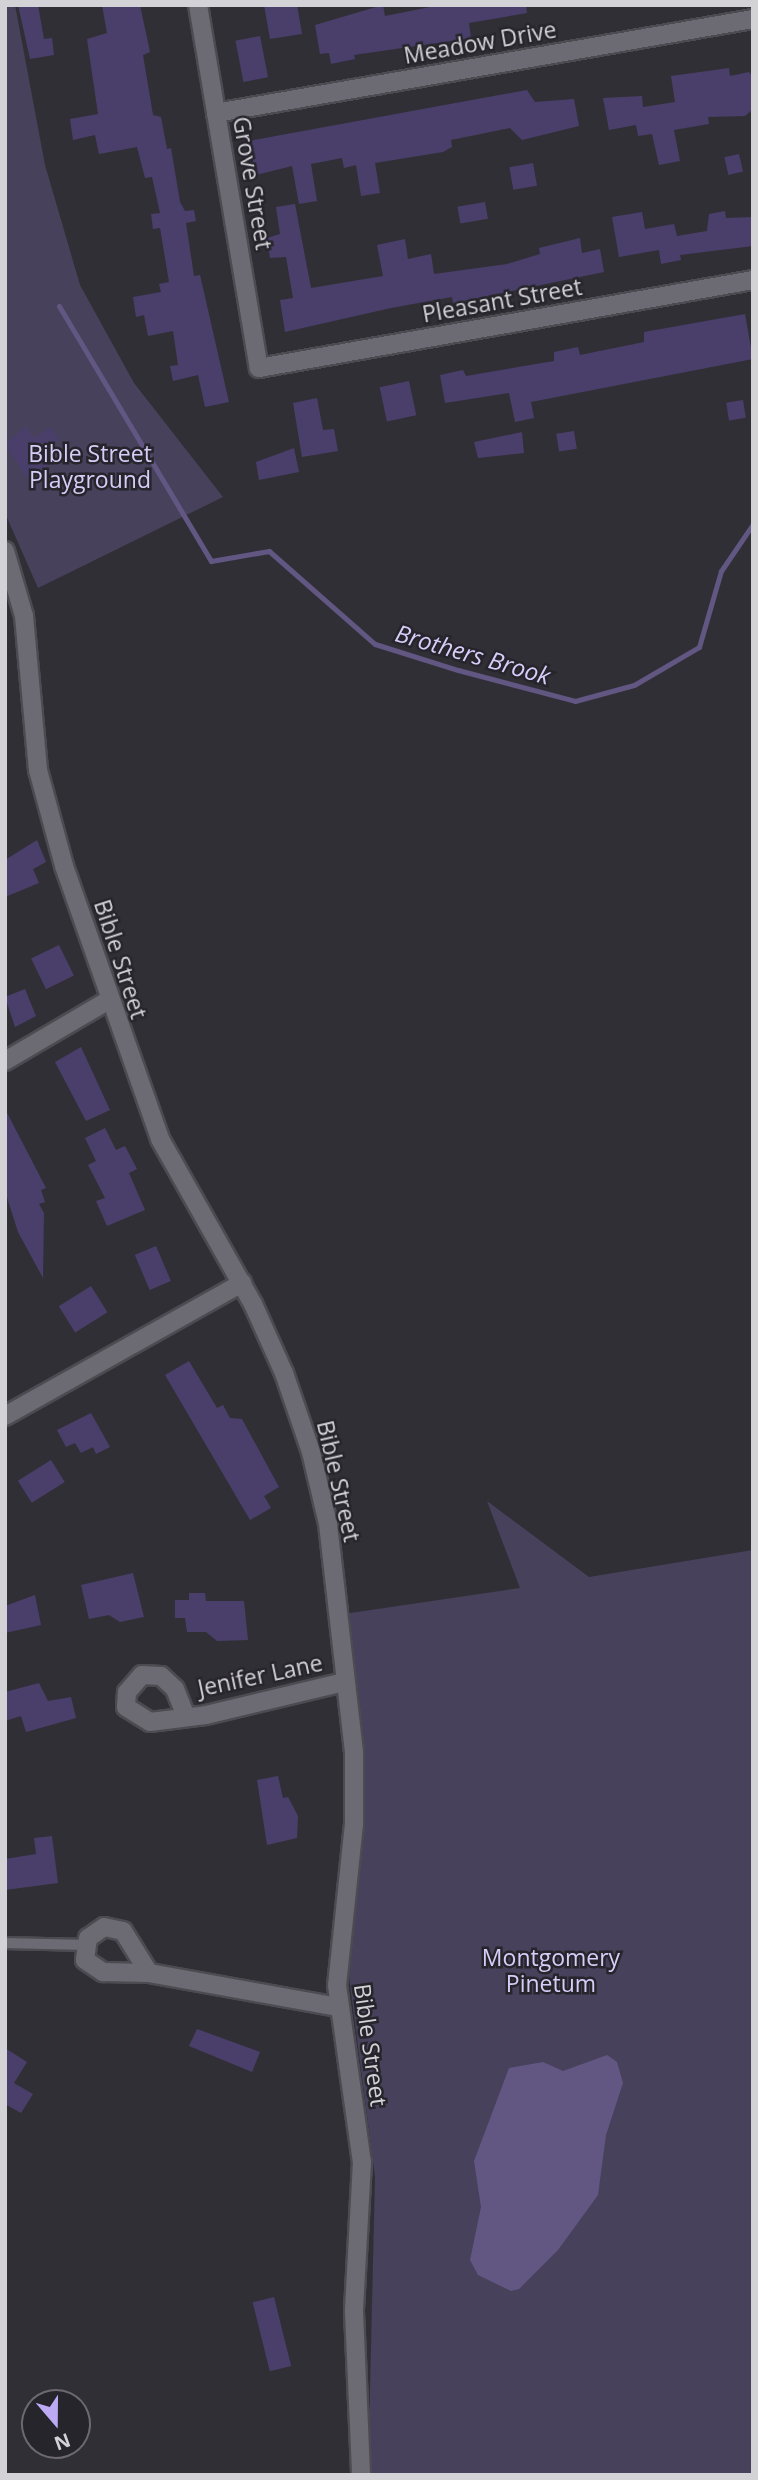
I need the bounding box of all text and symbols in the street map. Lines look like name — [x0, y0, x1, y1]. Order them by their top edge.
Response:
street label: Meadow Drive — [402, 15, 558, 69]
street label: Grove Street — [228, 114, 278, 252]
street label: Pleasant Street — [420, 272, 584, 328]
park label: Bible Street Playground — [28, 439, 152, 493]
water label: Brothers Brook — [392, 618, 554, 690]
street label: Bible Street — [89, 896, 153, 1022]
street label: Bible Street — [312, 1418, 366, 1544]
street label: Jenifer Lane — [195, 1648, 325, 1702]
park label: Montgomery Pinetum — [482, 1943, 620, 1997]
street label: Bible Street — [349, 1982, 393, 2108]
north arrow — [21, 2389, 91, 2459]
text: N — [51, 2427, 74, 2457]

